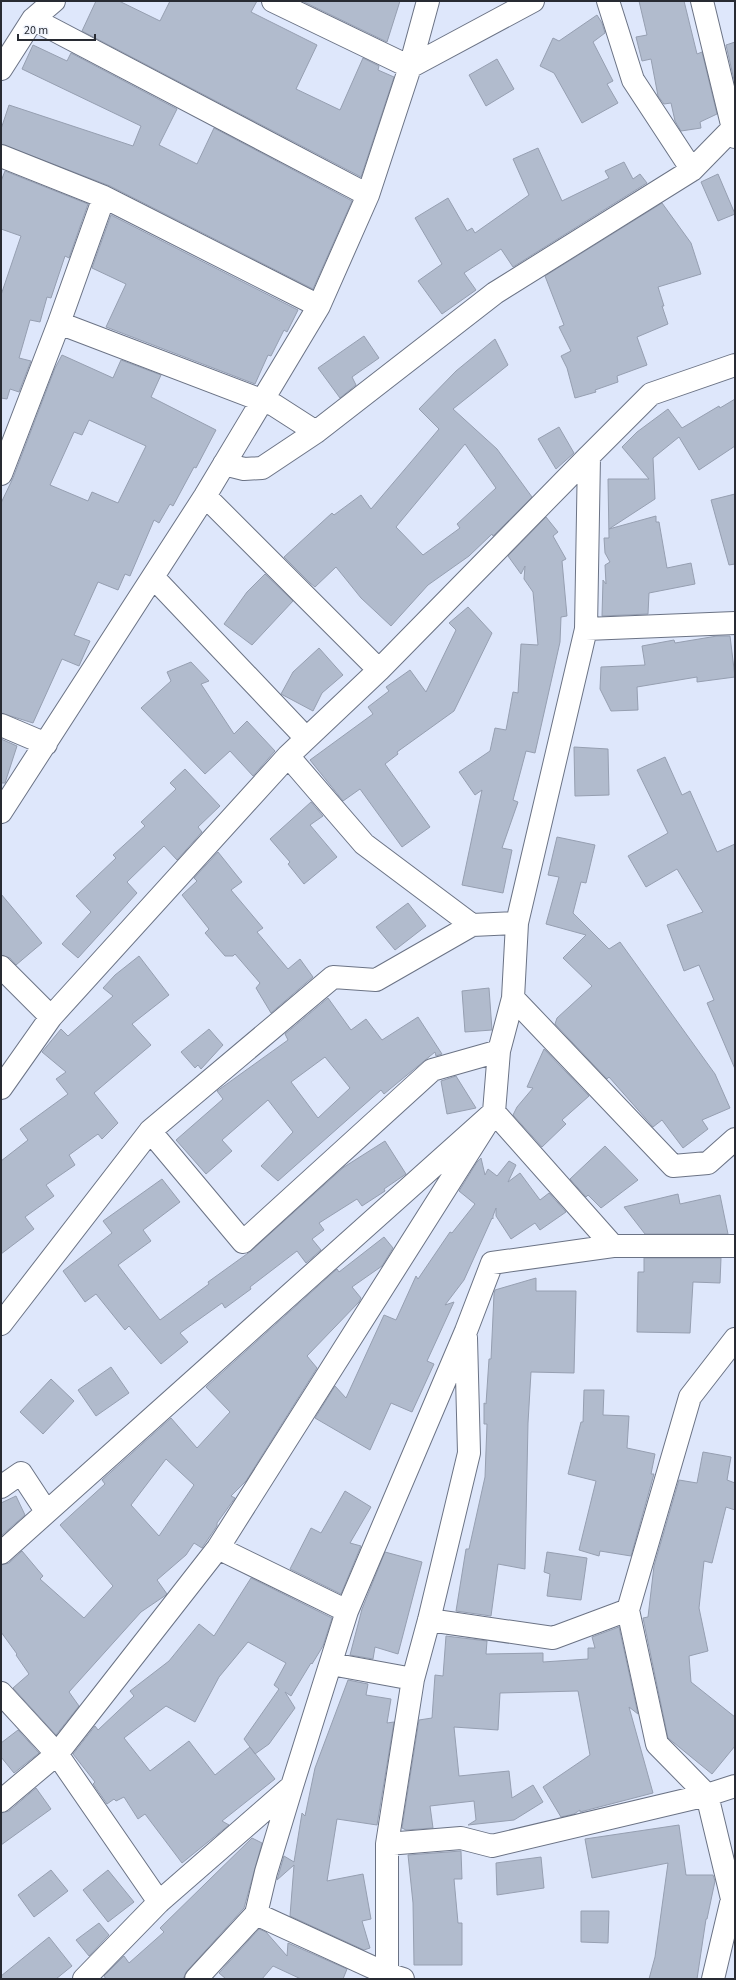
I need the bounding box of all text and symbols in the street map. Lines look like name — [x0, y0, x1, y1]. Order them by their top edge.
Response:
scale bar — [18, 16, 95, 42]
text: 20 m — [24, 22, 48, 39]

